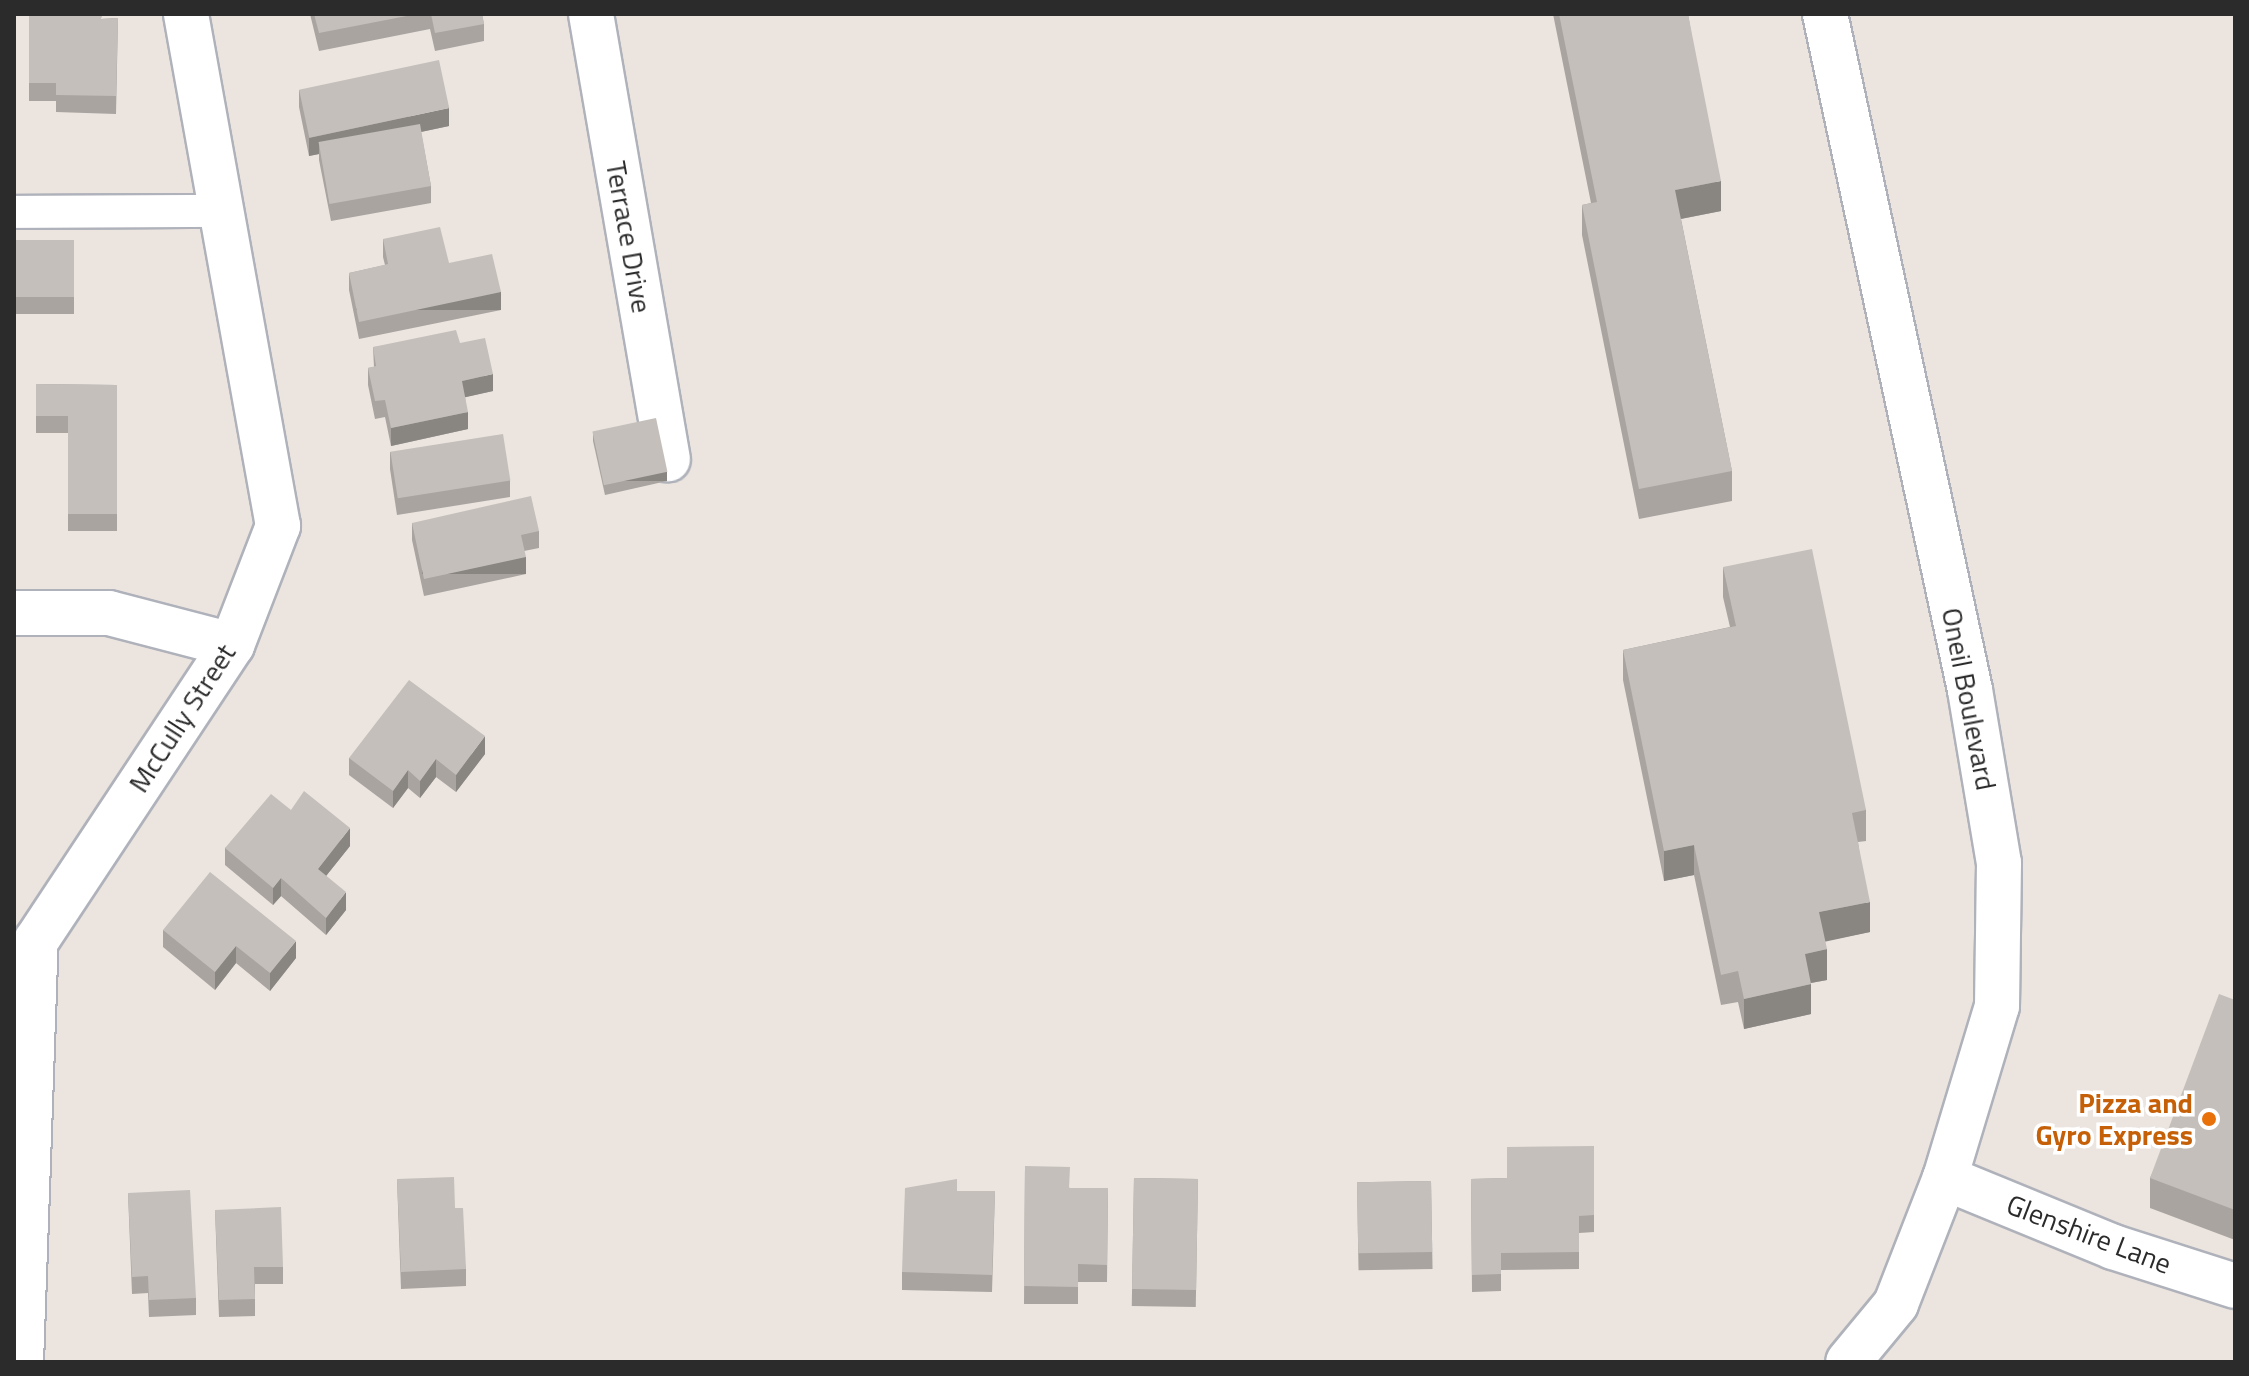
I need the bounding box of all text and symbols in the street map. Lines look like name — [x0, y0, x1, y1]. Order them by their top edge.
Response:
street label: Terrace Drive — [599, 159, 659, 315]
street label: Oneil Boulevard — [1935, 605, 2003, 793]
street label: McCully Street — [122, 637, 242, 799]
place label: Pizza and Gyro Express — [2035, 1086, 2193, 1152]
marker: Pizza and Gyro Express — [2200, 1110, 2218, 1128]
street label: Glenshire Lane — [2002, 1187, 2176, 1281]

